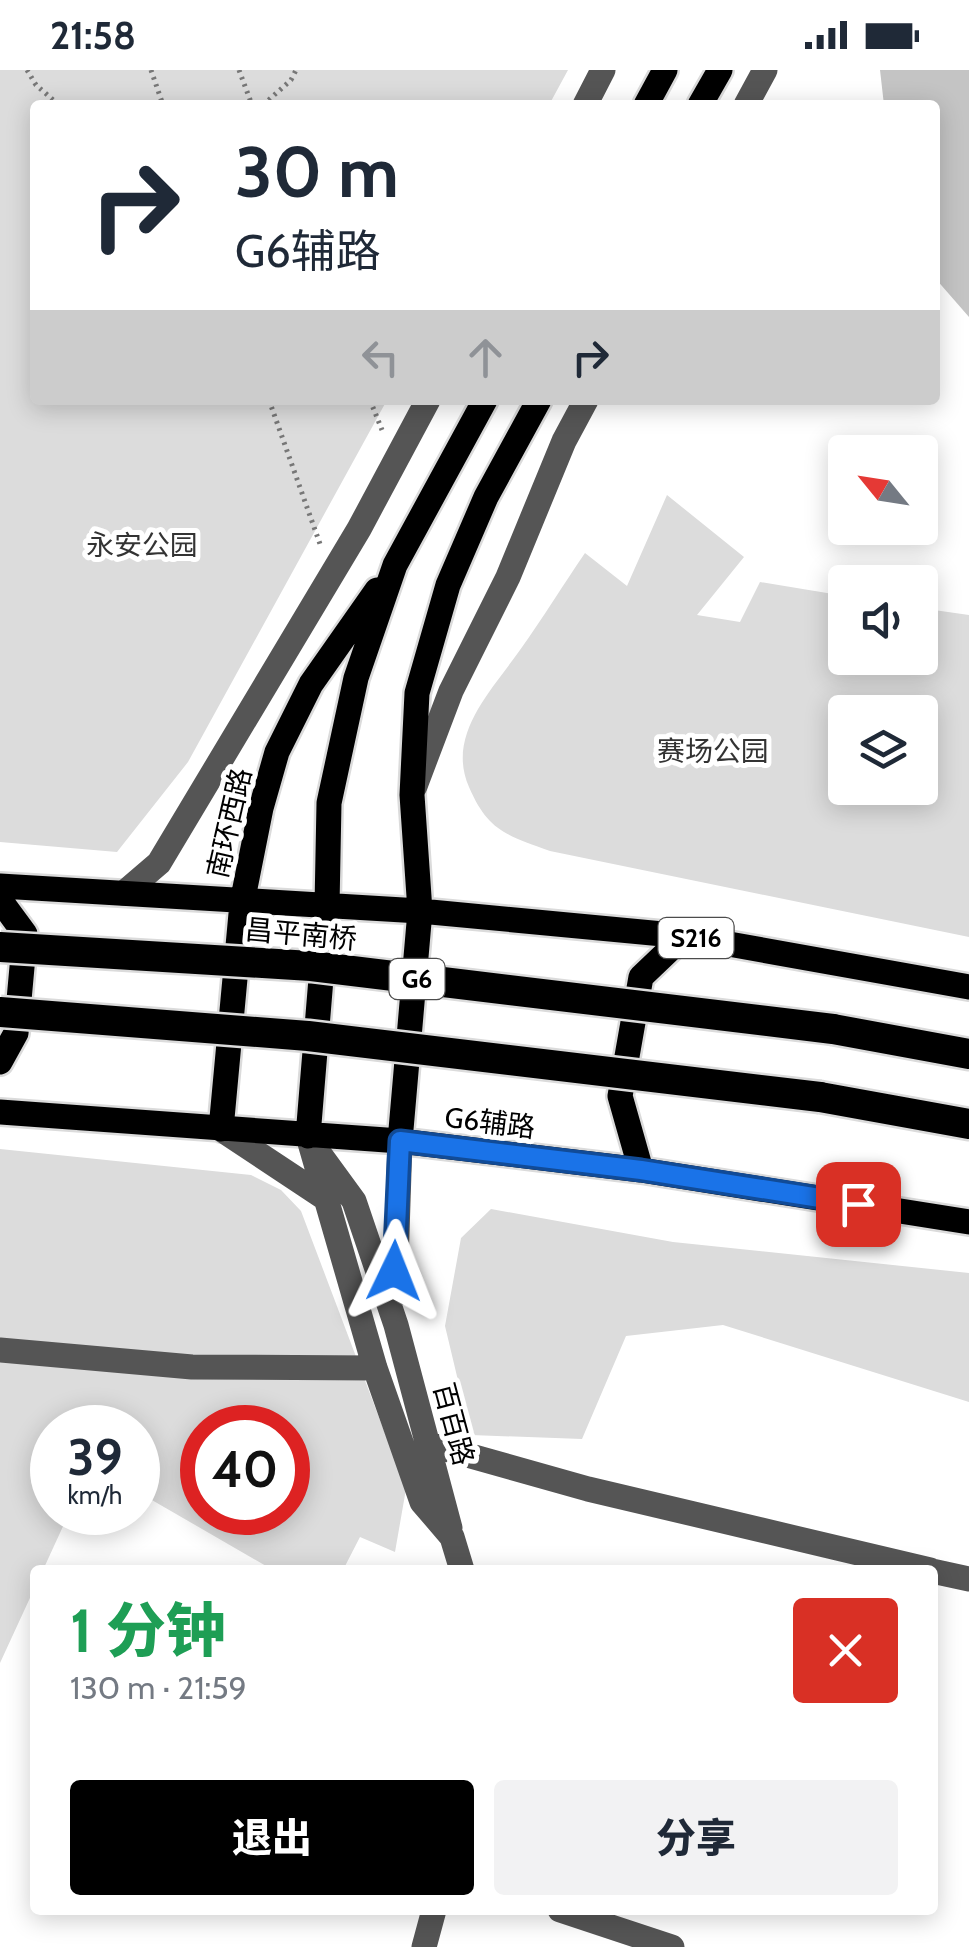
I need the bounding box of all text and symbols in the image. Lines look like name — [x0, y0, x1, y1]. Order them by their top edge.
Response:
text: 21:58 — [50, 12, 136, 59]
text: 30 m — [235, 129, 399, 215]
icon: right — [70, 140, 200, 270]
text: G6辅路 — [235, 224, 381, 278]
icon: left — [353, 330, 408, 385]
icon: ahead — [458, 330, 513, 385]
icon: right — [563, 330, 618, 385]
north arrow — [828, 435, 938, 545]
map controls — [828, 435, 938, 805]
park label: 永安公园 — [86, 528, 198, 562]
button: sound — [828, 565, 938, 675]
button: layers — [828, 695, 938, 805]
park label: 赛场公园 — [657, 734, 769, 768]
street label: 南环西路 — [200, 765, 258, 881]
street label: 昌平南桥 — [244, 912, 358, 956]
road number: S216 — [658, 918, 734, 958]
road number: G6 — [390, 959, 444, 999]
street label: G6辅路 — [443, 1100, 537, 1144]
pin — [816, 1162, 901, 1247]
icon: arrive — [831, 1177, 886, 1232]
position arrow — [342, 1219, 446, 1323]
street label: 百百路 — [427, 1379, 481, 1469]
speed limit sign: 40 — [180, 1405, 310, 1535]
text: 39 — [67, 1427, 123, 1488]
text: km/h — [68, 1480, 122, 1510]
text: 1 分钟 — [70, 1594, 226, 1667]
button: close — [793, 1598, 898, 1703]
text: 130 m · 21:59 — [70, 1668, 247, 1707]
button: 退出 — [70, 1780, 474, 1895]
button: 分享 — [494, 1780, 898, 1895]

